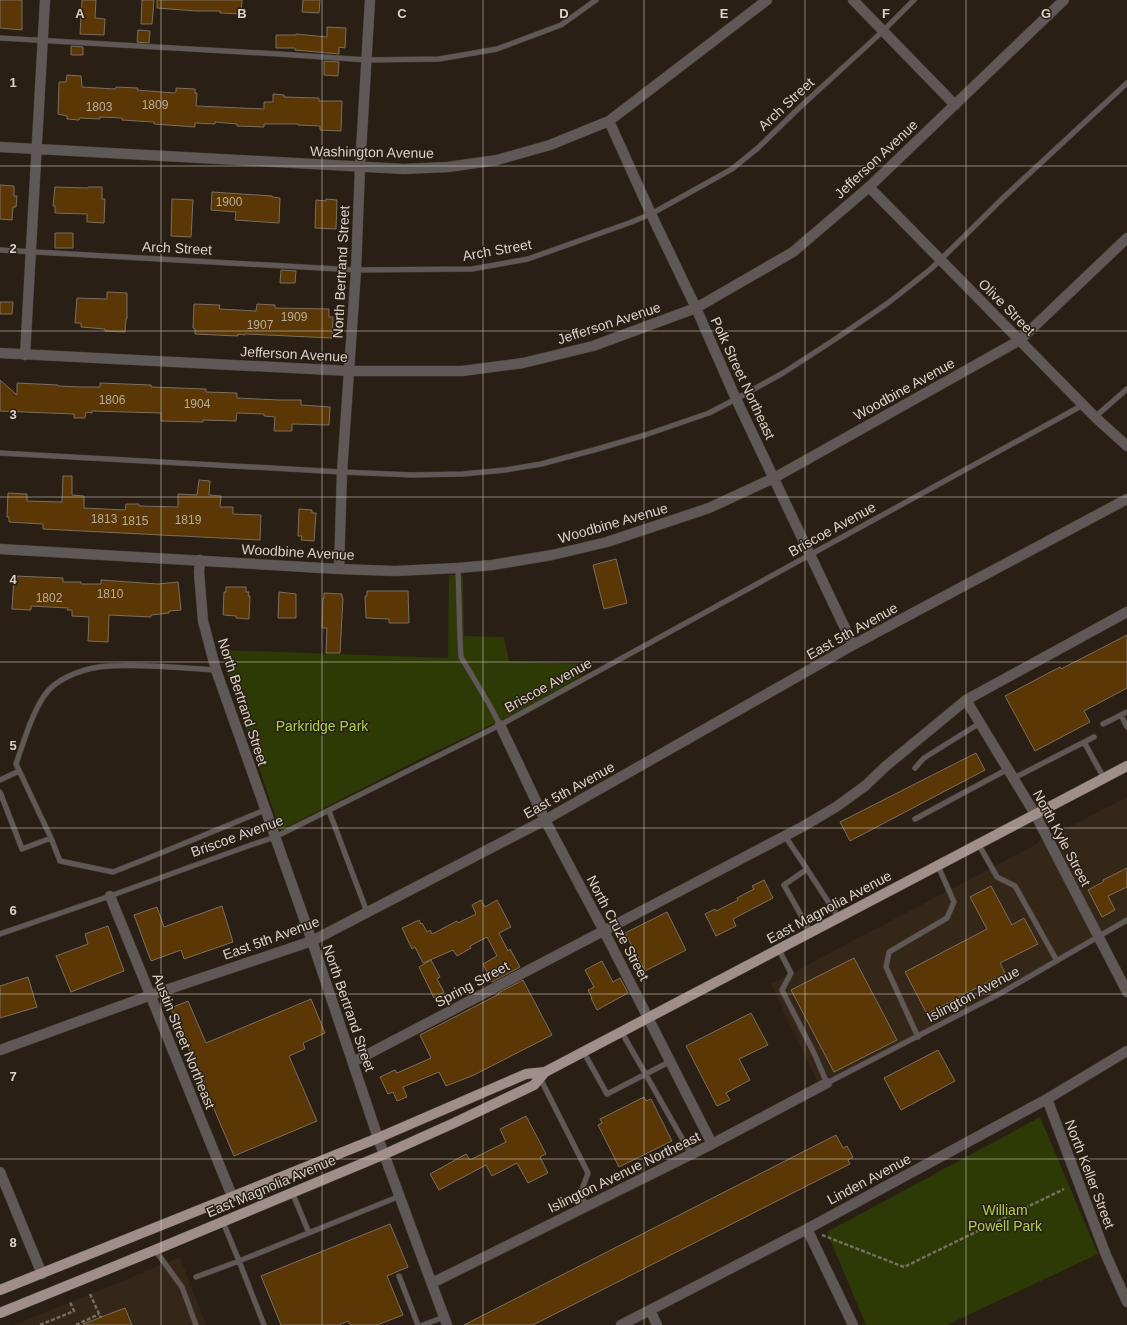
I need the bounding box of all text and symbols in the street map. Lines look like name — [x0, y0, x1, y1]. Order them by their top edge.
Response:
text: A — [75, 6, 85, 21]
text: B — [237, 6, 247, 21]
text: C — [397, 6, 407, 21]
text: D — [559, 6, 569, 21]
text: E — [720, 6, 729, 21]
text: F — [882, 6, 890, 21]
text: G — [1041, 6, 1051, 21]
street label: Arch Street — [755, 74, 817, 134]
text: 1 — [9, 75, 17, 90]
house number: 1809 — [142, 98, 169, 112]
house number: 1803 — [86, 100, 113, 114]
street label: Jefferson Avenue — [831, 116, 921, 202]
street label: Washington Avenue — [310, 143, 434, 161]
house number: 1900 — [216, 195, 243, 209]
street label: North Bertrand Street — [330, 205, 352, 339]
street label: Arch Street — [461, 236, 533, 264]
street label: Arch Street — [142, 238, 212, 258]
text: 2 — [9, 241, 17, 256]
street label: Olive Street — [975, 275, 1039, 339]
street label: Jefferson Avenue — [555, 299, 663, 347]
house number: 1909 — [281, 310, 308, 324]
street label: Polk Street Northeast — [708, 314, 778, 442]
house number: 1907 — [247, 318, 274, 332]
street label: Jefferson Avenue — [240, 343, 348, 365]
street label: Woodbine Avenue — [851, 354, 958, 423]
house number: 1806 — [99, 393, 126, 407]
house number: 1904 — [184, 397, 211, 411]
text: 3 — [9, 407, 17, 422]
street label: Briscoe Avenue — [786, 498, 878, 560]
street label: Woodbine Avenue — [556, 500, 670, 546]
house number: 1813 — [91, 512, 118, 526]
house number: 1819 — [175, 513, 202, 527]
house number: 1815 — [122, 514, 149, 528]
street label: Woodbine Avenue — [241, 541, 355, 563]
text: 4 — [9, 572, 17, 587]
house number: 1810 — [97, 587, 124, 601]
house number: 1802 — [36, 591, 63, 605]
street label: East 5th Avenue — [804, 599, 901, 663]
street label: North Bertrand Street — [215, 636, 271, 768]
street label: Briscoe Avenue — [502, 654, 594, 716]
park label: Parkridge Park — [276, 718, 369, 734]
text: 5 — [9, 738, 17, 753]
street label: East 5th Avenue — [521, 758, 618, 822]
street label: North Kyle Street — [1030, 787, 1094, 889]
street label: Briscoe Avenue — [189, 812, 286, 860]
street label: East Magnolia Avenue — [764, 867, 894, 947]
street label: North Cruze Street — [584, 873, 653, 983]
text: 6 — [9, 903, 17, 918]
street label: East 5th Avenue — [220, 913, 322, 963]
street label: North Bertrand Street — [320, 942, 378, 1074]
street label: Spring Street — [432, 958, 512, 1010]
street label: Islington Avenue — [924, 963, 1022, 1025]
street label: Austin Street Northeast — [149, 971, 219, 1111]
text: 7 — [9, 1069, 17, 1084]
street label: North Keller Street — [1062, 1117, 1118, 1231]
street label: Islington Avenue Northeast — [545, 1128, 703, 1216]
street label: Linden Avenue — [824, 1150, 914, 1208]
street label: East Magnolia Avenue — [204, 1151, 338, 1221]
park label: William Powell Park — [968, 1202, 1043, 1234]
text: 8 — [9, 1235, 17, 1250]

